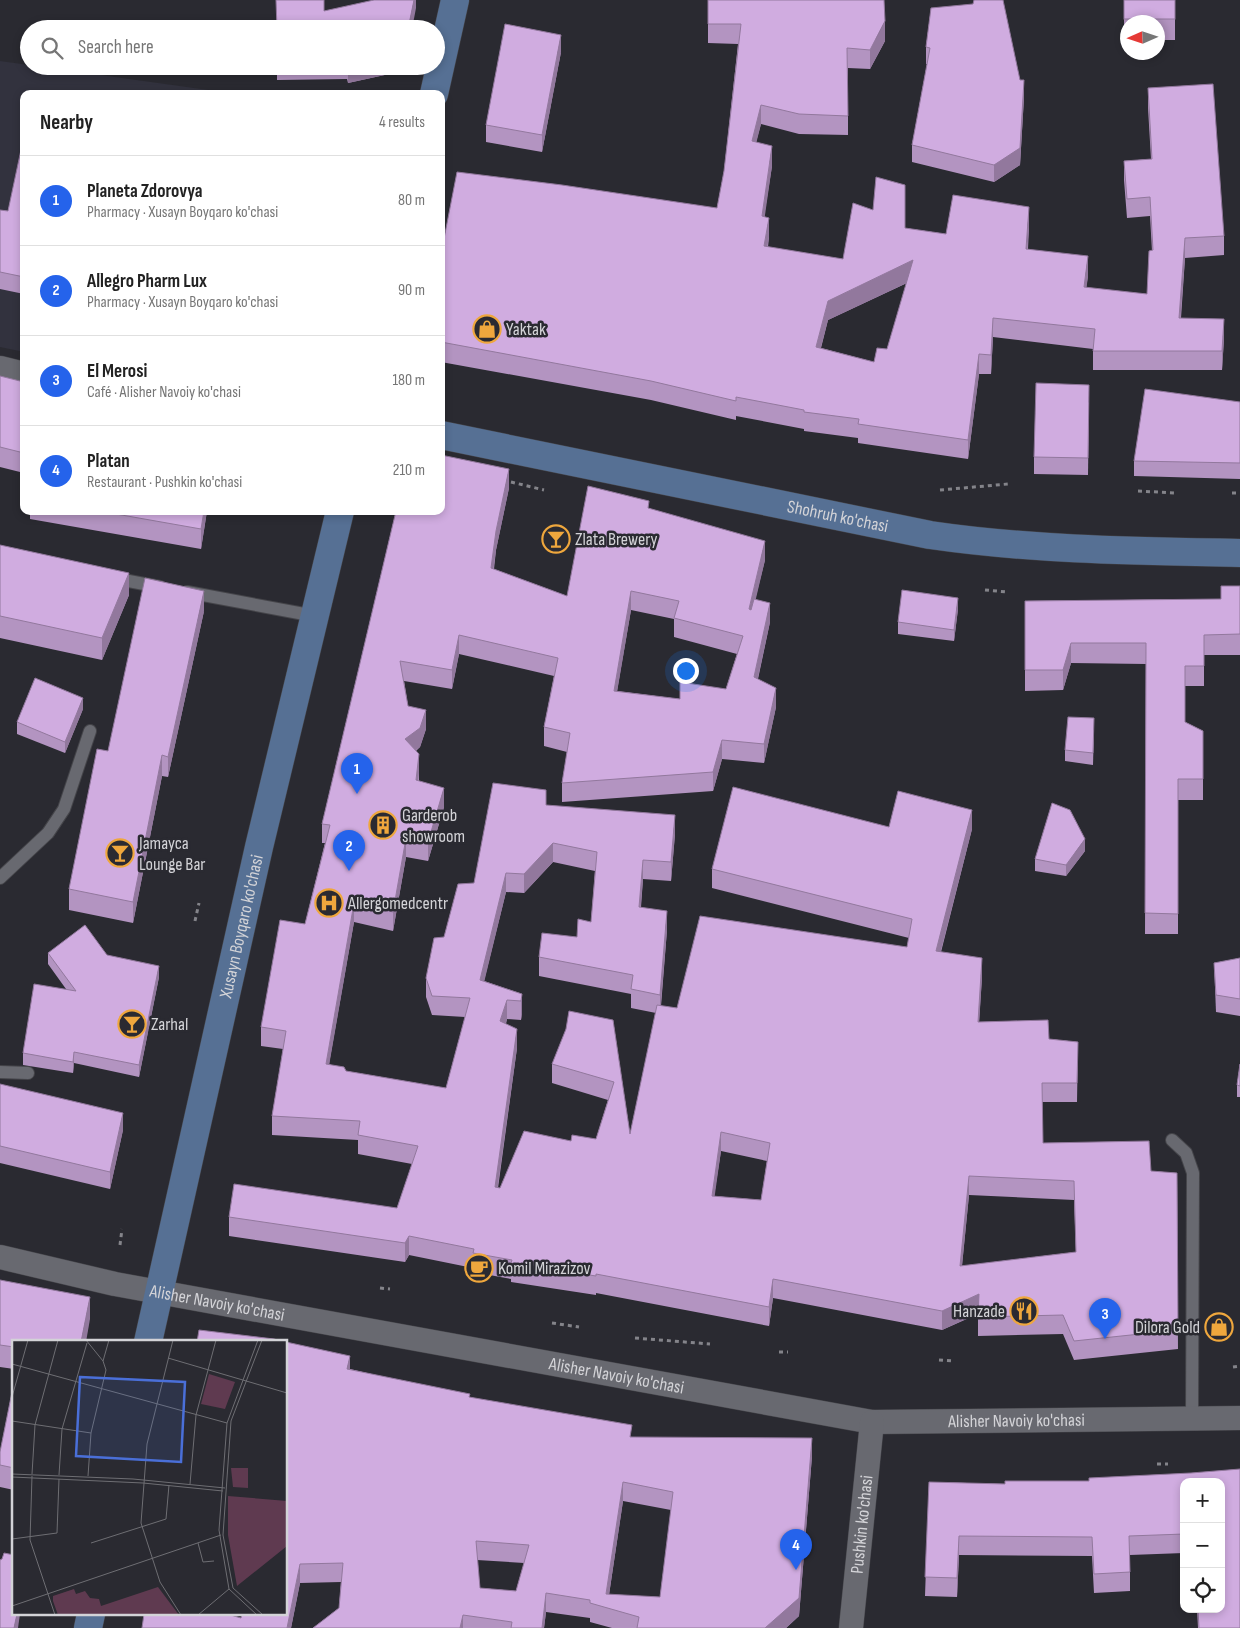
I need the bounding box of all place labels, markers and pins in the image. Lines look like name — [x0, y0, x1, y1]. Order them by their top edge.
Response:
shop icon: Yaktak — [472, 314, 502, 344]
place label: Yaktak — [506, 319, 546, 340]
bar icon: Zlata Brewery — [541, 524, 571, 554]
place label: Zlata Brewery — [575, 529, 658, 550]
pin: 1 — [341, 753, 373, 794]
place label: Garderob showroom — [402, 805, 465, 847]
building icon: Garderob showroom — [368, 810, 398, 840]
pin: 2 — [333, 830, 365, 871]
place label: Jamayca Lounge Bar — [138, 833, 206, 875]
bar icon: Jamayca Lounge Bar — [105, 838, 135, 868]
hospital icon: Allergomedcentr — [314, 888, 344, 918]
place label: Allergomedcentr — [347, 893, 448, 914]
bar icon: Zarhal — [117, 1009, 147, 1039]
place label: Zarhal — [151, 1014, 188, 1035]
cafe icon: Komil Mirazizov — [464, 1253, 494, 1283]
place label: Komil Mirazizov — [498, 1258, 591, 1279]
restaurant icon: Hanzade — [1009, 1296, 1039, 1326]
pin: 3 — [1089, 1298, 1121, 1339]
place label: Hanzade — [953, 1301, 1005, 1322]
shop icon: Dilora Gold — [1204, 1312, 1234, 1342]
place label: Dilora Gold — [1135, 1317, 1200, 1338]
pin: 4 — [780, 1529, 812, 1570]

